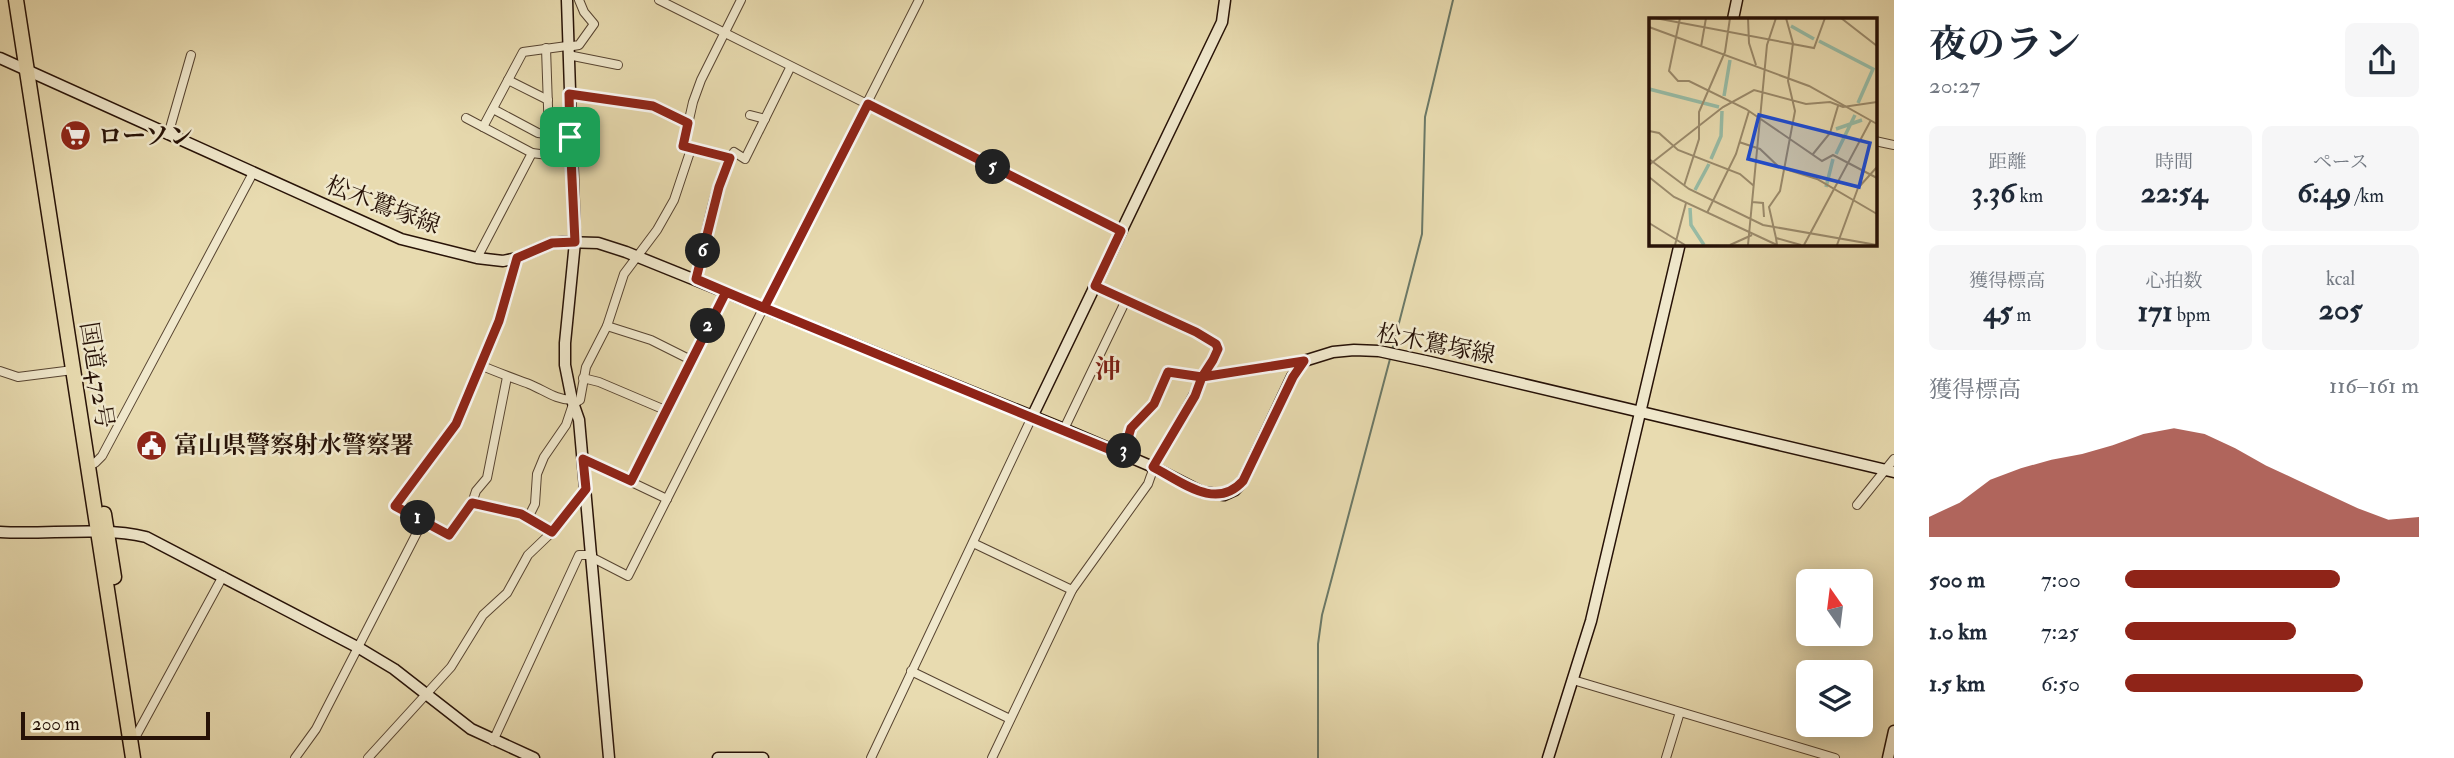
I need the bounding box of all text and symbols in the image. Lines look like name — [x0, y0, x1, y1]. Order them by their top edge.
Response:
inset map — [1649, 18, 1876, 245]
text: 夜のラン — [1929, 21, 2081, 69]
button: share — [2345, 23, 2419, 97]
text: 20:27 — [1929, 71, 1980, 100]
pin — [540, 107, 600, 167]
icon: arrive — [551, 118, 589, 156]
supermarket icon: ローソン — [58, 119, 92, 153]
place label: ローソン — [98, 121, 193, 152]
pin: 5 — [976, 150, 1010, 184]
text: 距離 — [1988, 150, 2026, 174]
text: 時間 — [2155, 150, 2193, 174]
text: ペース — [2313, 150, 2369, 174]
text: 5 — [988, 154, 997, 178]
street label: 松木鷲塚線 — [321, 169, 444, 241]
text: 3.36 — [1971, 174, 2015, 211]
text: 22:54 — [2141, 174, 2207, 211]
text: 6:49 — [2297, 174, 2351, 211]
text: km — [2015, 184, 2043, 208]
text: /km — [2351, 184, 2384, 208]
pin: 6 — [686, 233, 720, 268]
text: 6 — [698, 238, 707, 262]
text: kcal — [2326, 267, 2355, 291]
text: 獲得標高 — [1969, 269, 2045, 293]
text: 心拍数 — [2145, 269, 2203, 293]
text: 205 — [2319, 291, 2363, 328]
text: 45 — [1983, 293, 2013, 330]
text: 171 — [2138, 293, 2173, 330]
text: m — [2013, 303, 2031, 327]
text: bpm — [2173, 303, 2210, 327]
pin: 2 — [690, 308, 726, 344]
text: 2 — [703, 313, 712, 337]
street label: 松木鷲塚線 — [1374, 318, 1498, 371]
street label: 国道472号 — [73, 320, 120, 431]
district label: 沖 — [1095, 354, 1121, 386]
text: 116–161 m — [2329, 371, 2419, 400]
text: 獲得標高 — [1929, 375, 2021, 404]
public building icon: 富山県警察射水警察署 — [134, 428, 168, 462]
place label: 富山県警察射水警察署 — [174, 430, 414, 461]
pin: 3 — [1106, 434, 1142, 468]
text: 3 — [1120, 438, 1127, 462]
pin: 1 — [400, 500, 436, 536]
text: 1 — [414, 505, 421, 529]
text: 500 m — [1929, 565, 1985, 594]
text: 7:00 — [2041, 565, 2081, 594]
north arrow — [1796, 569, 1872, 646]
map controls — [1796, 569, 1873, 737]
text: 1.0 km — [1929, 617, 1987, 646]
text: 7:25 — [2041, 617, 2079, 646]
button: layers — [1796, 660, 1873, 737]
text: 1.5 km — [1929, 669, 1985, 698]
text: 6:50 — [2041, 669, 2080, 698]
scale bar — [21, 709, 210, 741]
text: 200 m — [32, 712, 80, 736]

